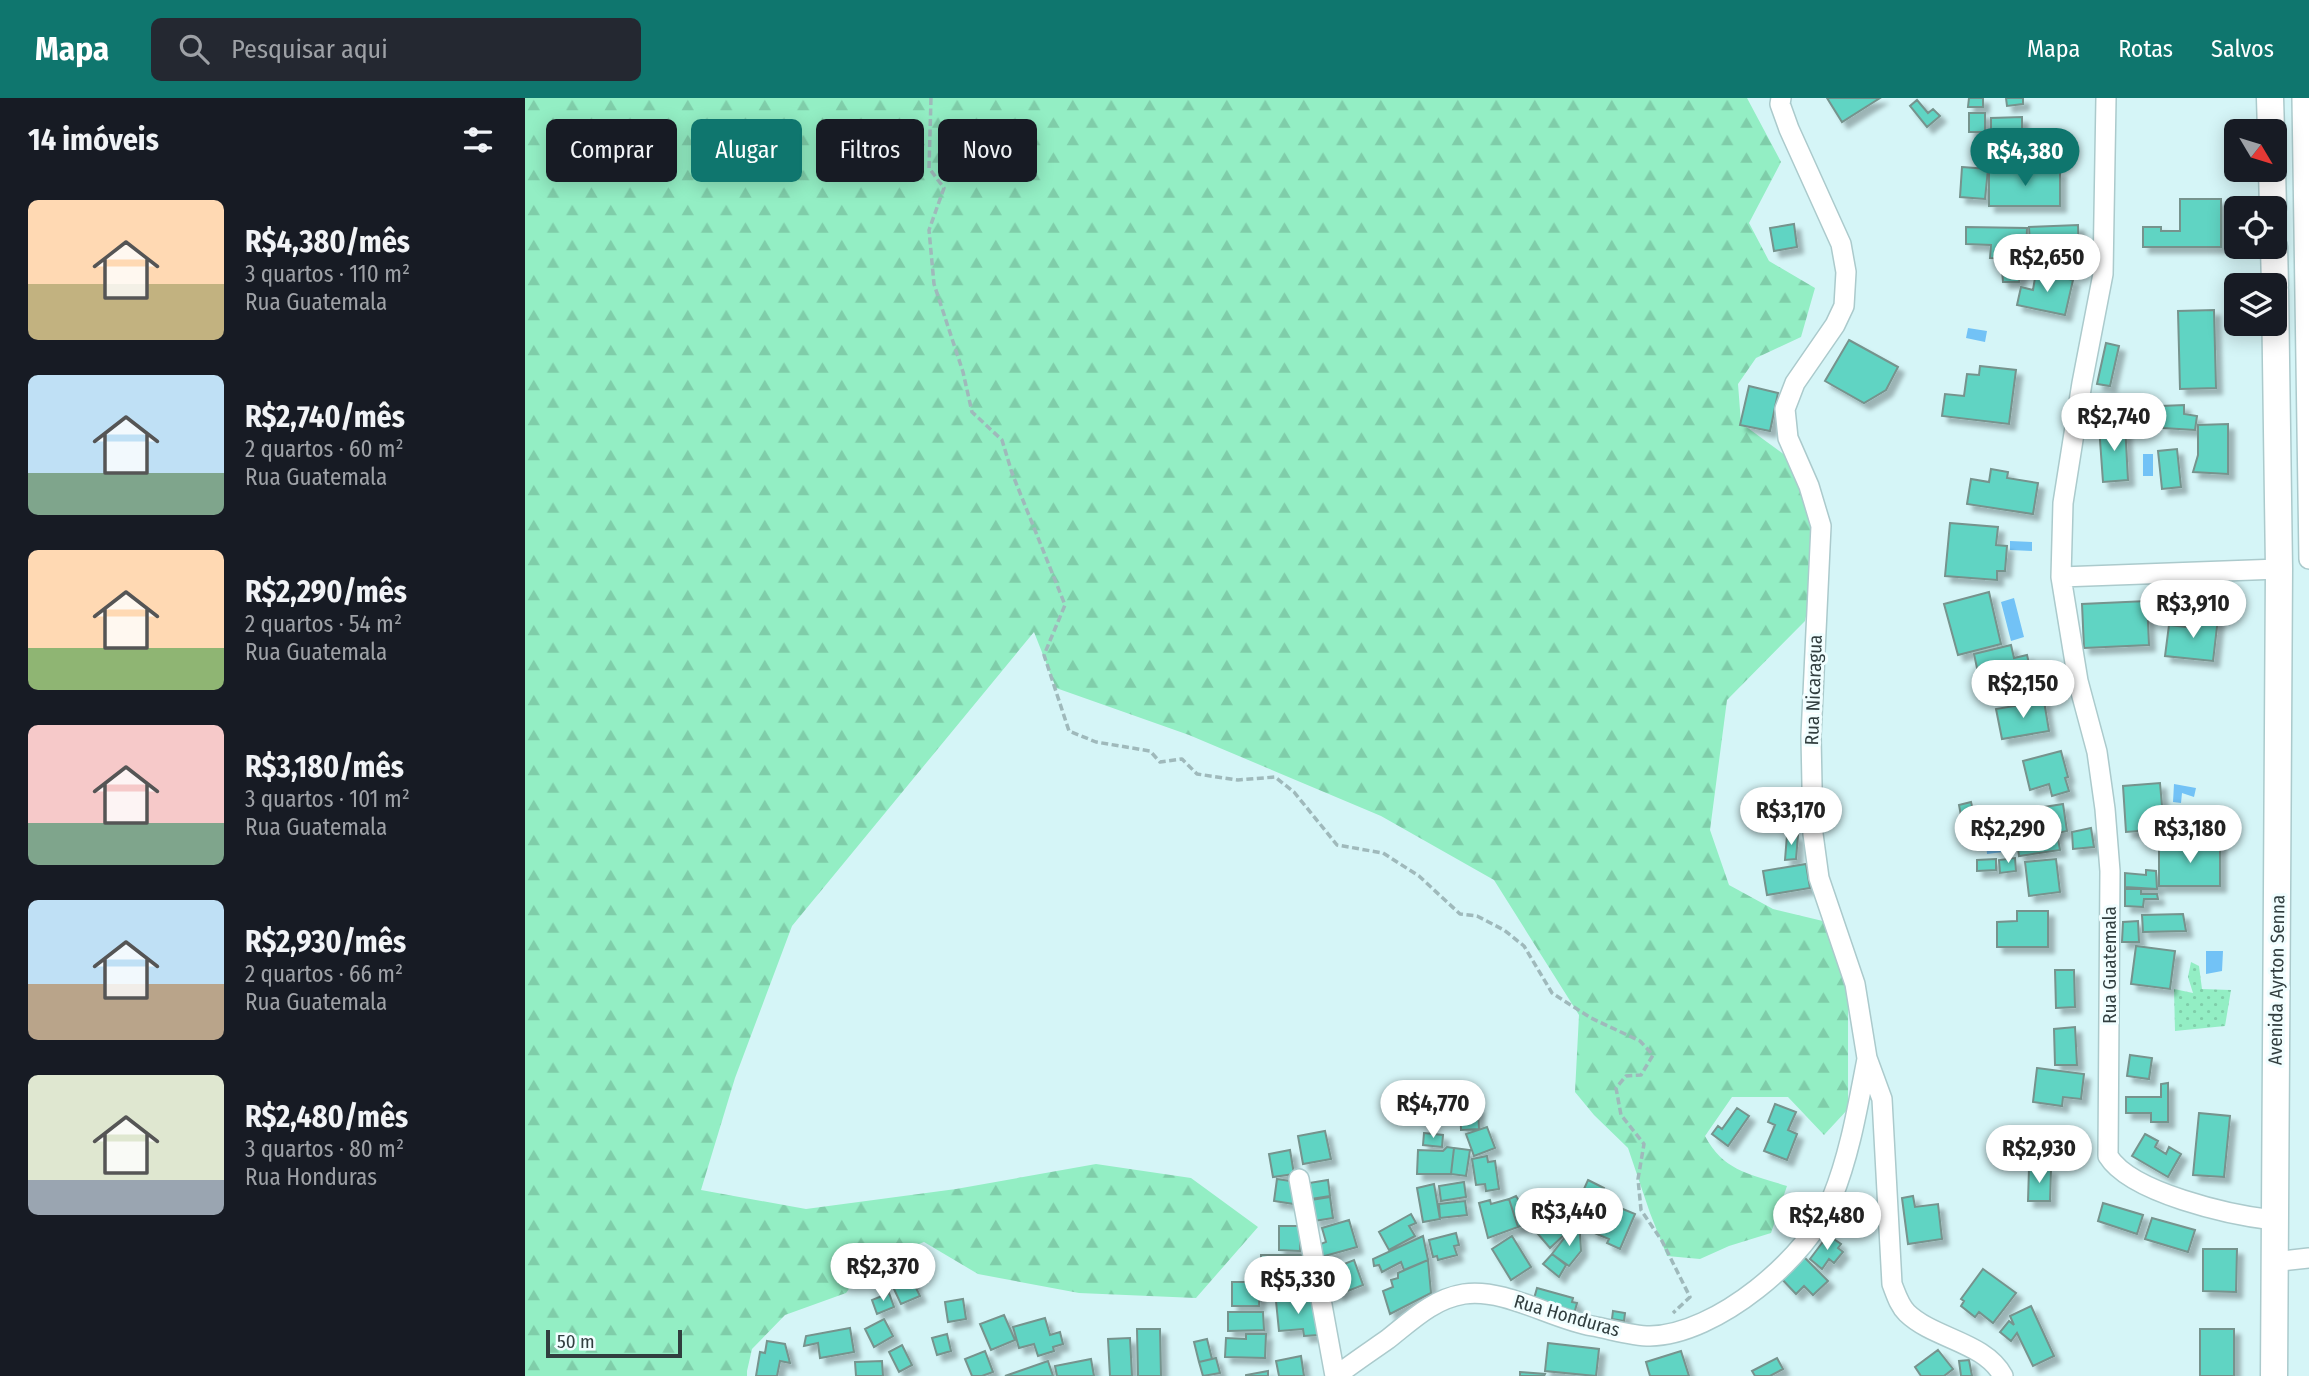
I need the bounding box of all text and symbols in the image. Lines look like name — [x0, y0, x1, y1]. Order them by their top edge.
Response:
search box — [151, 18, 641, 81]
text: Mapa — [35, 29, 109, 69]
icon: search — [175, 30, 213, 68]
text: Pesquisar aqui — [231, 34, 388, 65]
text: Mapa — [2027, 35, 2080, 63]
text: Rotas — [2118, 35, 2173, 63]
text: Salvos — [2211, 35, 2274, 63]
chip: Comprar — [546, 119, 677, 182]
chip: Alugar — [691, 119, 802, 182]
chip: Filtros — [816, 119, 924, 182]
chip: Novo — [938, 119, 1037, 182]
north arrow — [2224, 119, 2287, 182]
map controls — [2224, 119, 2287, 336]
icon: filters — [459, 121, 497, 159]
text: 14 imóveis — [28, 122, 159, 158]
pin: R$4,380 — [1960, 129, 2090, 188]
text: R$4,380 — [1986, 137, 2064, 165]
button: locate — [2224, 196, 2287, 259]
text: R$4,380/mês — [245, 224, 410, 260]
icon: home — [84, 228, 168, 312]
pin: R$2,650 — [1982, 234, 2112, 294]
text: R$2,650 — [2009, 243, 2085, 271]
text: 3 quartos · 110 m² — [245, 260, 410, 288]
button: layers — [2224, 273, 2287, 336]
text: Rua Guatemala — [245, 288, 387, 316]
pin: R$2,740 — [2049, 394, 2179, 453]
text: R$2,740/mês — [245, 399, 405, 435]
text: R$2,740 — [2077, 402, 2151, 430]
icon: home — [84, 403, 168, 487]
text: 2 quartos · 60 m² — [245, 435, 404, 463]
text: Rua Guatemala — [245, 463, 387, 491]
text: R$2,290/mês — [245, 574, 407, 610]
icon: home — [84, 578, 168, 662]
pin: R$3,910 — [2128, 580, 2258, 640]
text: R$3,910 — [2156, 589, 2230, 617]
text: 2 quartos · 54 m² — [245, 610, 402, 638]
street label: Rua Nicaragua — [1800, 634, 1827, 746]
text: Rua Guatemala — [245, 638, 387, 666]
pin: R$2,150 — [1958, 660, 2088, 720]
text: R$2,150 — [1987, 669, 2059, 697]
text: R$3,180/mês — [245, 749, 404, 785]
icon: home — [84, 753, 168, 837]
text: 3 quartos · 101 m² — [245, 785, 410, 813]
pin: R$3,170 — [1726, 788, 1856, 847]
text: R$3,170 — [1756, 796, 1826, 824]
pin: R$2,290 — [1943, 806, 2073, 865]
pin: R$3,180 — [2125, 806, 2255, 865]
text: Rua Guatemala — [245, 813, 387, 841]
text: R$2,290 — [1971, 814, 2045, 842]
text: R$3,180 — [2154, 814, 2226, 842]
street label: Avenida Ayrton Senna — [2264, 895, 2289, 1065]
street label: Rua Guatemala — [2098, 906, 2121, 1024]
text: R$2,930/mês — [245, 924, 406, 960]
icon: home — [84, 928, 168, 1012]
text: 2 quartos · 66 m² — [245, 960, 403, 988]
text: Rua Guatemala — [245, 988, 387, 1016]
pin: R$4,770 — [1368, 1080, 1498, 1140]
text: R$4,770 — [1396, 1089, 1470, 1117]
text: R$2,480/mês — [245, 1099, 408, 1135]
icon: home — [84, 1103, 168, 1187]
pin: R$2,930 — [1974, 1126, 2104, 1185]
text: R$2,930 — [2002, 1134, 2076, 1162]
text: 3 quartos · 80 m² — [245, 1135, 404, 1163]
text: Rua Honduras — [245, 1163, 377, 1191]
pin: R$3,440 — [1504, 1188, 1634, 1248]
pin: R$2,480 — [1762, 1192, 1892, 1252]
text: R$3,440 — [1531, 1197, 1607, 1225]
text: R$2,480 — [1789, 1201, 1865, 1229]
pin: R$2,370 — [818, 1244, 948, 1303]
text: R$2,370 — [846, 1252, 920, 1280]
pin: R$5,330 — [1233, 1256, 1363, 1316]
text: R$5,330 — [1260, 1265, 1336, 1293]
street label: Rua Honduras — [1511, 1289, 1622, 1342]
scale bar — [546, 1327, 683, 1359]
text: 50 m — [557, 1330, 595, 1353]

